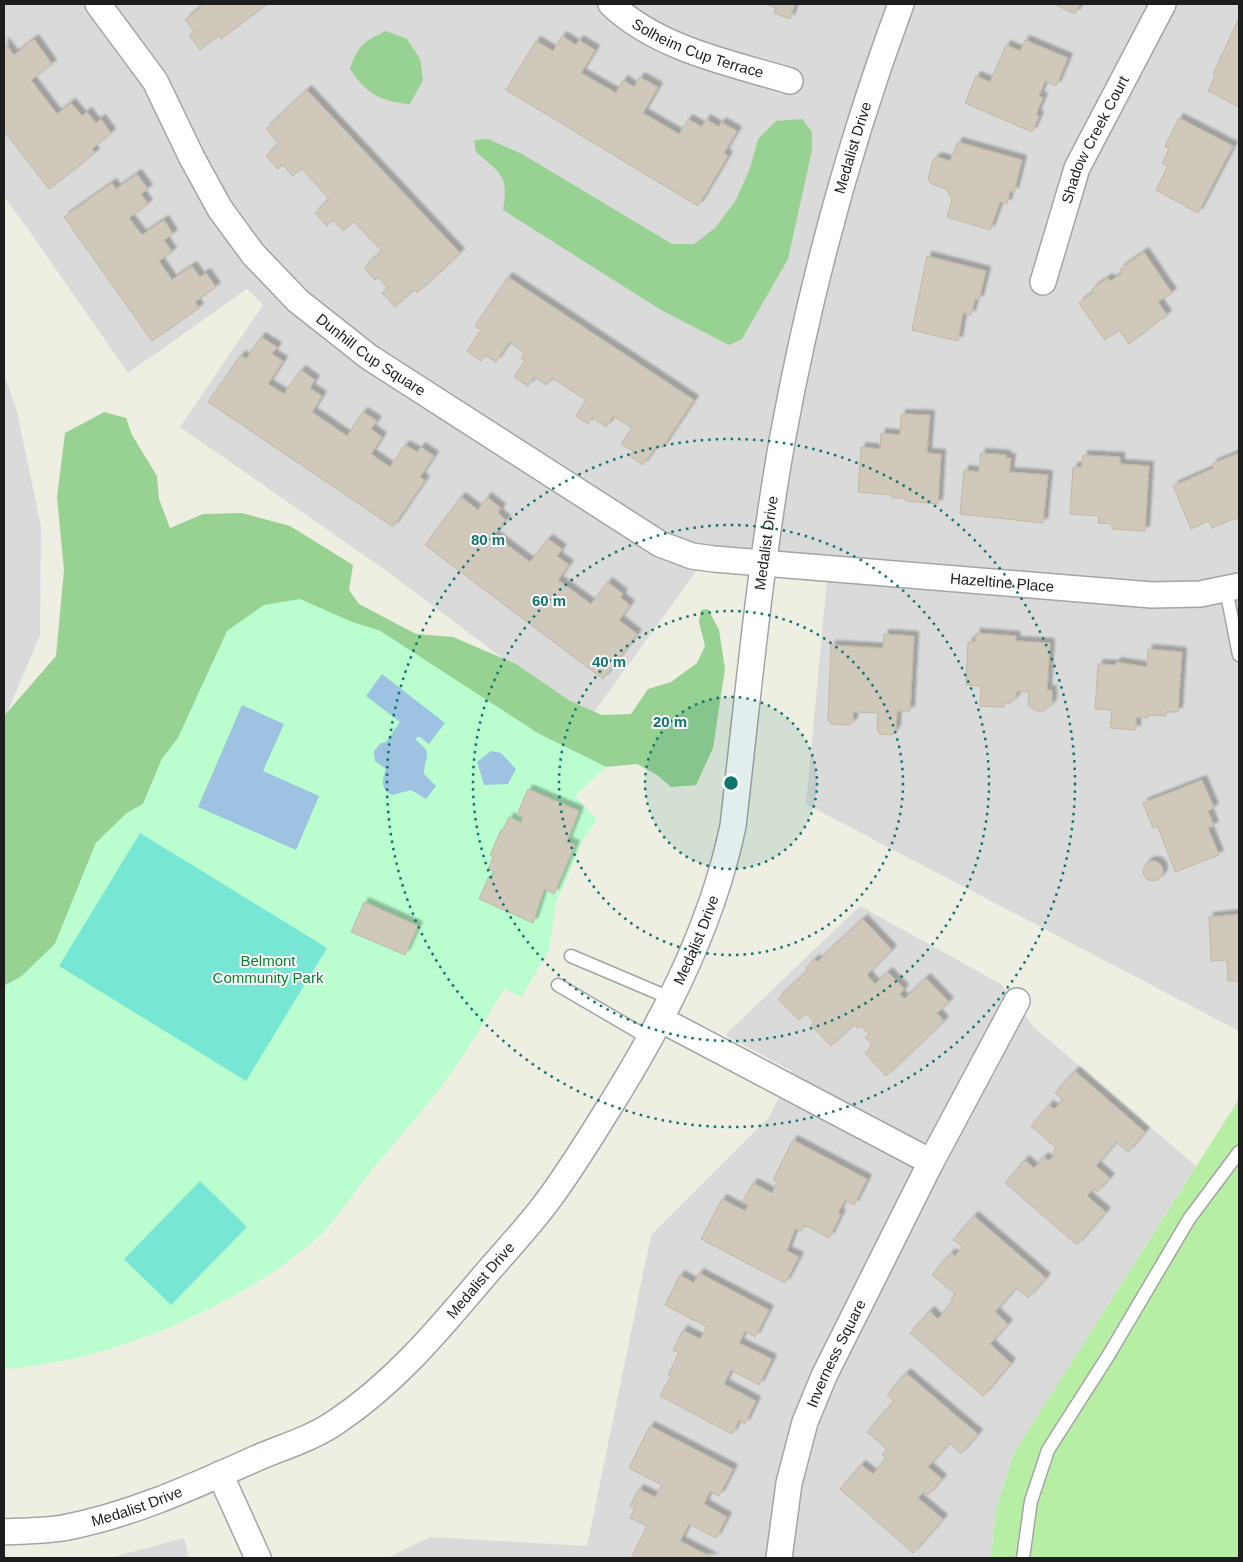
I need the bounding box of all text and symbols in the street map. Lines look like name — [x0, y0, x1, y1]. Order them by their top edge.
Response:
street label: Solheim Cup Terrace — [629, 15, 766, 81]
street label: Shadow Creek Court — [1058, 72, 1132, 205]
street label: Medalist Drive — [831, 100, 874, 196]
street label: Dunhill Cup Square — [313, 310, 429, 399]
street label: Medalist Drive — [751, 495, 781, 591]
text: 80 m — [471, 531, 505, 548]
street label: Hazeltine Place — [949, 569, 1055, 595]
text: 60 m — [532, 592, 566, 609]
text: 40 m — [592, 653, 626, 670]
text: 20 m — [653, 713, 687, 730]
centre of rings — [722, 774, 740, 792]
street label: Medalist Drive — [670, 893, 722, 987]
park label: Belmont Community Park — [213, 952, 324, 986]
street label: Medalist Drive — [443, 1239, 518, 1322]
street label: Inverness Square — [803, 1297, 869, 1410]
street label: Medalist Drive — [89, 1483, 185, 1529]

